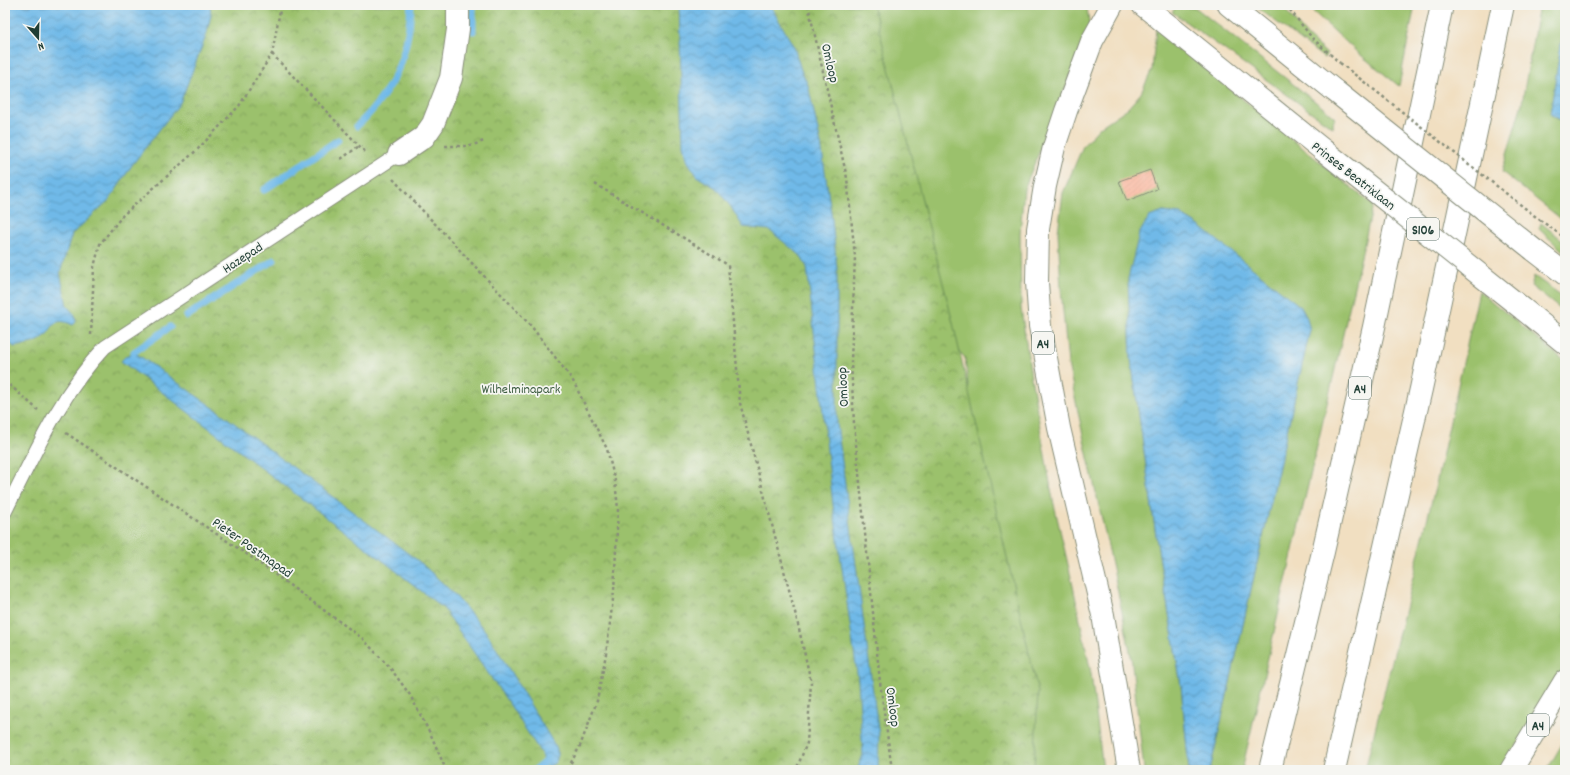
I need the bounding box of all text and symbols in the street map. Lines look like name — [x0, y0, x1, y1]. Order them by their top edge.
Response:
north arrow — [18, 18, 58, 58]
text: N — [35, 37, 46, 54]
street label: Omloop — [815, 42, 843, 85]
street label: Prinses Beatrixlaan — [1306, 137, 1399, 216]
road number: S106 — [1407, 218, 1439, 240]
street label: Hazepad — [219, 238, 267, 279]
road number: A4 — [1032, 332, 1054, 354]
street label: Omloop — [833, 366, 855, 407]
road number: A4 — [1349, 377, 1371, 399]
park label: Wilhelminapark — [481, 380, 561, 400]
street label: Pieter Postmapad — [208, 513, 296, 584]
street label: Omloop — [880, 686, 904, 728]
road number: A4 — [1527, 714, 1549, 736]

